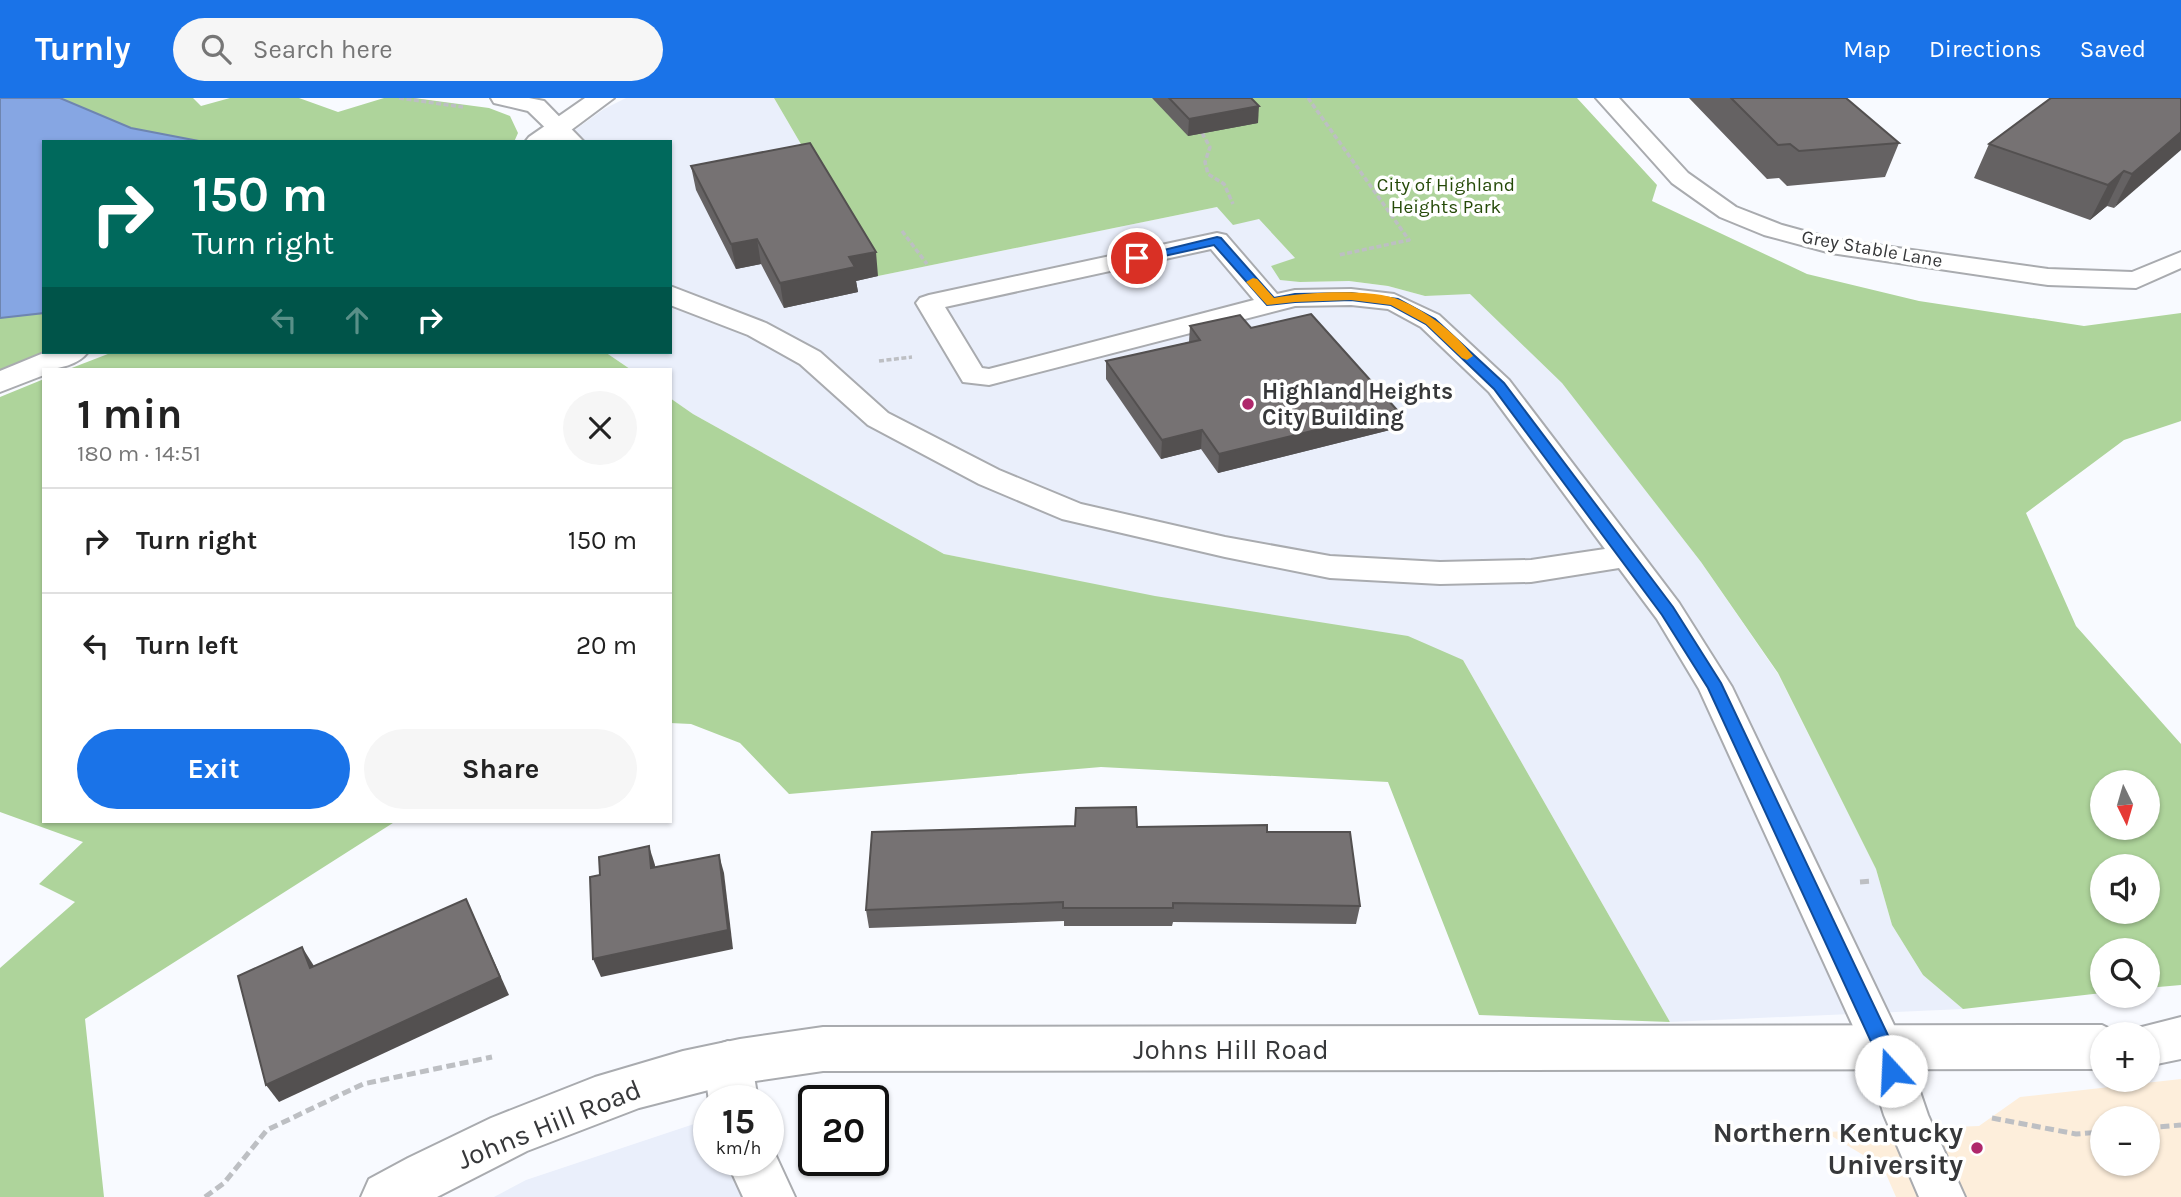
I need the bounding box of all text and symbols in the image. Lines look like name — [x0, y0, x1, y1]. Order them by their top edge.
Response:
search box — [173, 18, 663, 81]
text: Turnly — [35, 30, 131, 68]
icon: search — [197, 30, 235, 68]
text: Search here — [253, 34, 393, 65]
text: Map — [1843, 35, 1891, 63]
text: Directions — [1929, 35, 2042, 63]
text: Saved — [2080, 35, 2146, 63]
text: 150 m — [192, 166, 328, 223]
icon: right — [77, 168, 168, 259]
park label: City of Highland Heights Park — [1377, 174, 1515, 218]
text: Turn right — [192, 225, 334, 262]
street label: Grey Stable Lane — [1800, 226, 1944, 272]
pin — [1107, 228, 1167, 288]
icon: arrive — [1118, 239, 1156, 277]
icon: left — [265, 301, 303, 339]
icon: ahead — [338, 301, 376, 339]
icon: right — [411, 301, 449, 339]
place label: Highland Heights City Building — [1262, 378, 1453, 431]
text: 1 min — [77, 389, 182, 439]
button: close — [563, 391, 637, 465]
marker: Highland Heights City Building — [1240, 396, 1256, 412]
text: 180 m · 14:51 — [77, 440, 201, 467]
icon: right — [77, 522, 115, 560]
text: Turn right — [136, 525, 257, 556]
text: 150 m — [568, 525, 637, 556]
icon: left — [77, 627, 115, 665]
text: Turn left — [136, 630, 238, 661]
text: 20 m — [576, 630, 637, 661]
button: Exit — [77, 729, 350, 809]
button: Share — [364, 729, 637, 809]
north arrow — [2090, 770, 2160, 840]
map controls — [2090, 770, 2160, 1176]
button: sound — [2090, 854, 2160, 924]
button: search — [2090, 938, 2160, 1008]
button: + — [2090, 1022, 2160, 1092]
street label: Johns Hill Road — [1133, 1033, 1329, 1066]
position arrow — [1854, 1034, 1928, 1108]
street label: Johns Hill Road — [452, 1072, 646, 1176]
speed limit sign: 20 — [798, 1085, 889, 1176]
text: 15 — [722, 1101, 755, 1142]
button: − — [2090, 1106, 2160, 1176]
place label: Northern Kentucky University — [1713, 1116, 1963, 1181]
text: km/h — [716, 1137, 761, 1159]
marker: Northern Kentucky University — [1969, 1140, 1985, 1156]

